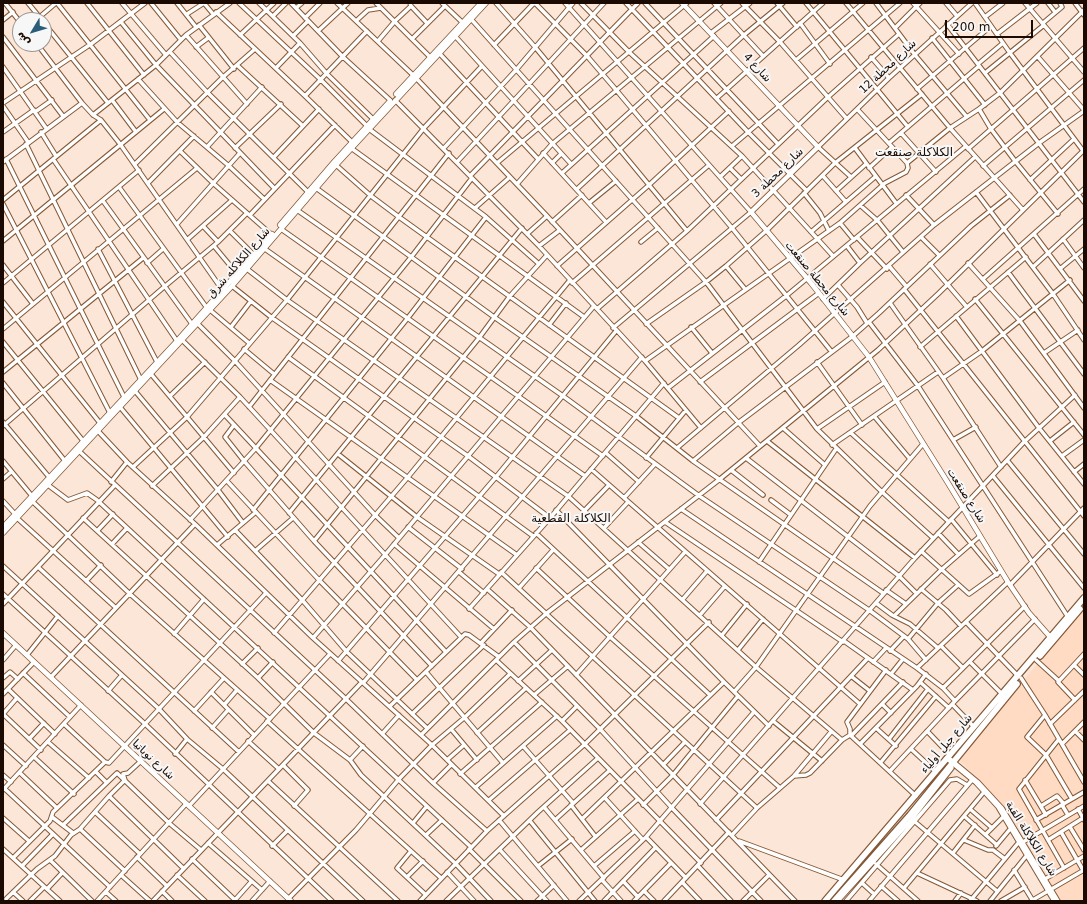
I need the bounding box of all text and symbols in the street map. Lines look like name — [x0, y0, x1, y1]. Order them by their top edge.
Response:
north arrow — [12, 12, 52, 52]
scale bar — [947, 12, 1035, 38]
text: 200 m — [952, 20, 990, 34]
text: ش — [13, 29, 33, 49]
street label: شارع محطة 12 — [857, 37, 919, 97]
street label: شارع 4 — [740, 51, 774, 85]
street label: شارع محطة 3 — [750, 145, 806, 201]
district label: الكلاكلة صنقعت — [875, 146, 953, 160]
street label: شارع الكلاكله شرق — [205, 225, 273, 301]
street label: شارع محطة صنقعت — [782, 239, 852, 319]
street label: شارع صنقعت — [944, 466, 988, 526]
district label: الكلاكلة القطعية — [531, 512, 611, 526]
street label: شارع جبل أولياء — [918, 712, 976, 776]
street label: شارع نوباتيا — [129, 737, 177, 783]
street label: شارع الكلاكلة القبة — [1002, 799, 1060, 879]

